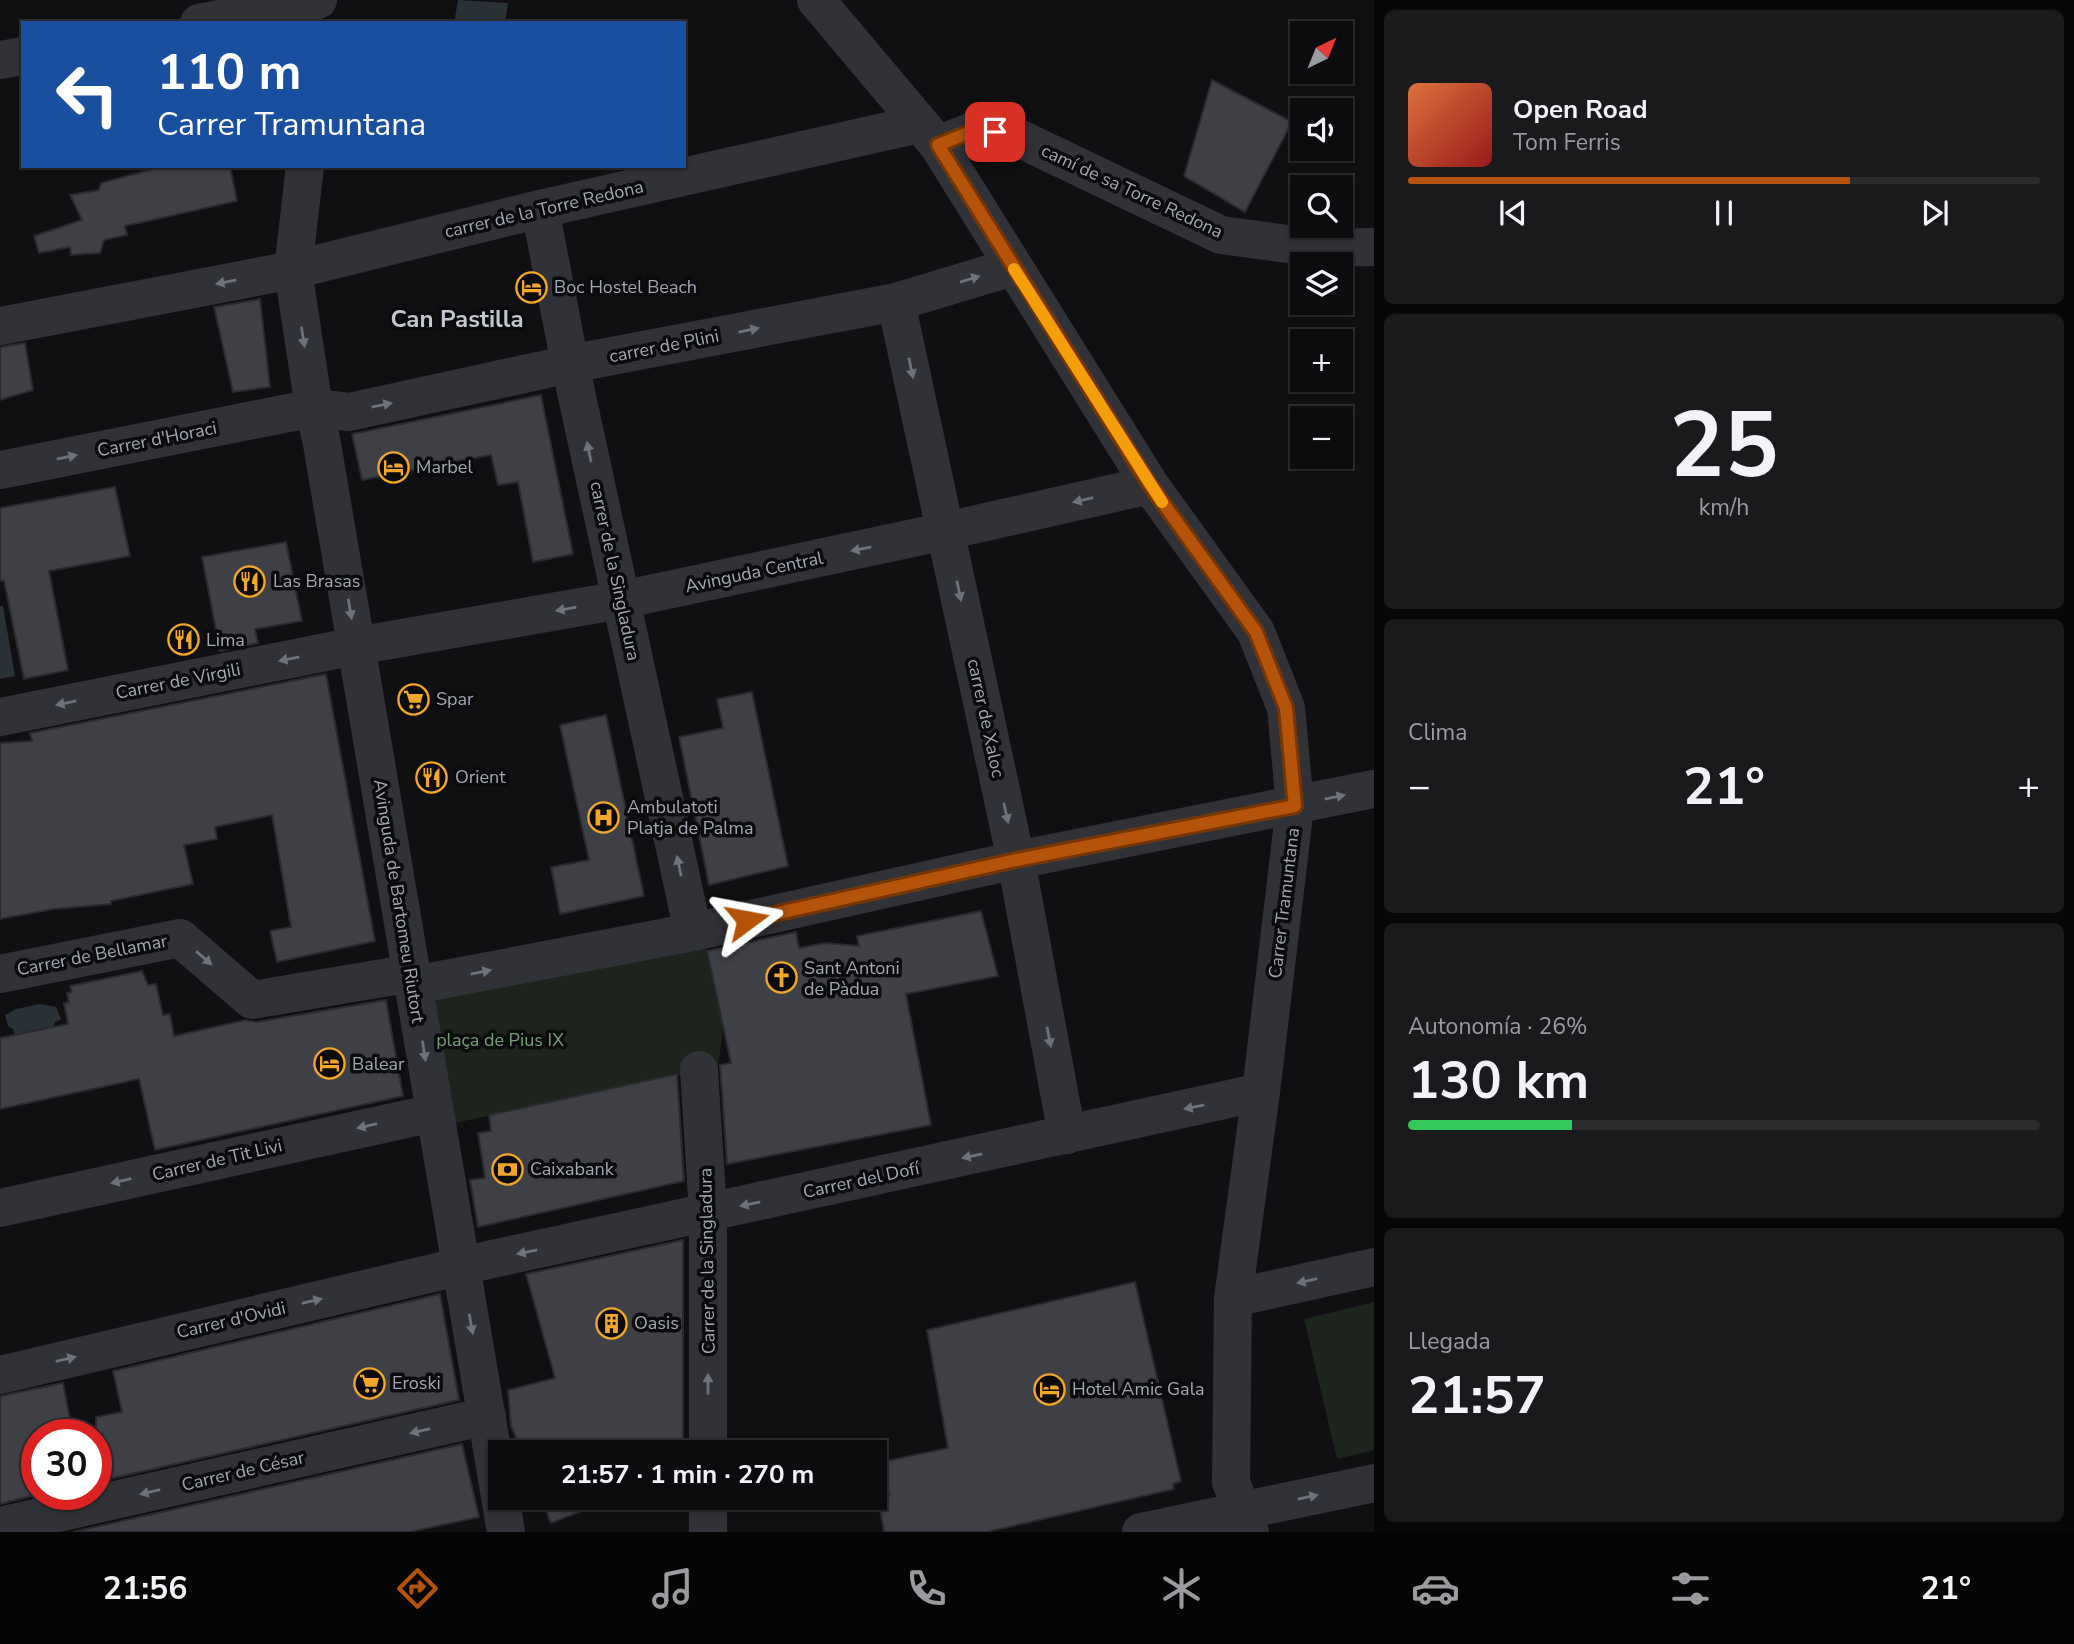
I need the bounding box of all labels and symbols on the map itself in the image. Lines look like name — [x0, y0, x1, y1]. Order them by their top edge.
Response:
north arrow — [1290, 21, 1353, 84]
pin — [965, 102, 1025, 162]
street label: camí de sa Torre Redona — [1037, 138, 1227, 244]
street label: carrer de la Torre Redona — [442, 174, 646, 244]
hotel icon: Boc Hostel Beach — [514, 270, 548, 304]
one-way arrow — [960, 274, 981, 284]
place label: Boc Hostel Beach — [554, 275, 697, 299]
one-way arrow — [215, 277, 237, 288]
district label: Can Pastilla — [390, 303, 524, 335]
street label: carrer de Plini — [607, 324, 721, 368]
one-way arrow — [738, 324, 760, 335]
one-way arrow — [298, 326, 309, 348]
one-way arrow — [905, 357, 916, 379]
one-way arrow — [371, 399, 393, 410]
street label: Carrer d'Horaci — [95, 416, 219, 462]
one-way arrow — [583, 441, 594, 463]
hotel icon: Marbel — [376, 450, 410, 484]
one-way arrow — [56, 452, 78, 463]
place label: Marbel — [416, 455, 473, 479]
street label: carrer de la Singladura — [584, 479, 646, 663]
one-way arrow — [1072, 495, 1094, 506]
one-way arrow — [850, 544, 872, 555]
street label: Avinguda Central — [683, 546, 826, 598]
restaurant icon: Las Brasas — [233, 564, 267, 598]
place label: Las Brasas — [273, 569, 361, 593]
one-way arrow — [953, 580, 964, 602]
one-way arrow — [345, 598, 356, 620]
one-way arrow — [555, 604, 577, 615]
restaurant icon: Lima — [166, 623, 200, 657]
place label: Lima — [206, 628, 245, 652]
one-way arrow — [278, 654, 300, 665]
street label: carrer de Xaloc — [962, 656, 1010, 780]
street label: Carrer de Virgili — [114, 657, 242, 705]
supermarket icon: Spar — [396, 682, 430, 716]
place label: Spar — [436, 687, 474, 711]
one-way arrow — [55, 698, 77, 709]
restaurant icon: Orient — [415, 760, 449, 794]
place label: Orient — [455, 765, 506, 789]
street label: Avinguda de Bartomeu Riutort — [368, 777, 430, 1025]
one-way arrow — [1324, 792, 1346, 803]
place label: Ambulatoti Platja de Palma — [627, 795, 753, 840]
hospital icon: Ambulatoti Platja de Palma — [587, 800, 621, 834]
one-way arrow — [1000, 802, 1011, 824]
street label: Carrer Tramuntana — [1263, 826, 1305, 980]
one-way arrow — [673, 855, 684, 877]
position arrow — [710, 883, 784, 957]
street label: Carrer de Bellamar — [15, 929, 170, 981]
one-way arrow — [196, 950, 213, 965]
place label: Sant Antoni de Pàdua — [804, 956, 900, 1001]
church icon: Sant Antoni de Pàdua — [764, 961, 798, 995]
one-way arrow — [470, 967, 492, 978]
one-way arrow — [1044, 1026, 1055, 1048]
park label: plaça de Pius IX — [436, 1028, 564, 1052]
one-way arrow — [419, 1040, 430, 1062]
hotel icon: Balear — [312, 1047, 346, 1081]
place label: Balear — [352, 1052, 405, 1076]
one-way arrow — [1183, 1102, 1205, 1113]
one-way arrow — [356, 1121, 378, 1132]
street label: Carrer de Tit Livi — [150, 1133, 284, 1187]
one-way arrow — [961, 1150, 983, 1161]
bank icon: Caixabank — [490, 1152, 524, 1186]
street label: Carrer del Dofí — [801, 1156, 922, 1204]
place label: Caixabank — [530, 1157, 615, 1181]
street label: Carrer de la Singladura — [693, 1168, 721, 1354]
one-way arrow — [110, 1176, 132, 1187]
one-way arrow — [739, 1198, 761, 1209]
one-way arrow — [516, 1246, 538, 1257]
one-way arrow — [1296, 1276, 1318, 1287]
one-way arrow — [301, 1295, 323, 1306]
street label: Carrer d'Ovidi — [174, 1296, 288, 1344]
building icon: Oasis — [594, 1306, 628, 1340]
place label: Oasis — [634, 1311, 679, 1335]
one-way arrow — [466, 1313, 477, 1335]
one-way arrow — [56, 1353, 78, 1364]
supermarket icon: Eroski — [352, 1366, 386, 1400]
place label: Eroski — [392, 1371, 441, 1395]
hotel icon: Hotel Amic Gala — [1032, 1372, 1066, 1406]
one-way arrow — [702, 1373, 714, 1395]
place label: Hotel Amic Gala — [1072, 1377, 1205, 1401]
speed limit sign: 30 — [21, 1419, 112, 1510]
one-way arrow — [409, 1426, 431, 1437]
street label: Carrer de César — [179, 1445, 307, 1497]
one-way arrow — [139, 1487, 161, 1498]
one-way arrow — [1297, 1491, 1319, 1502]

